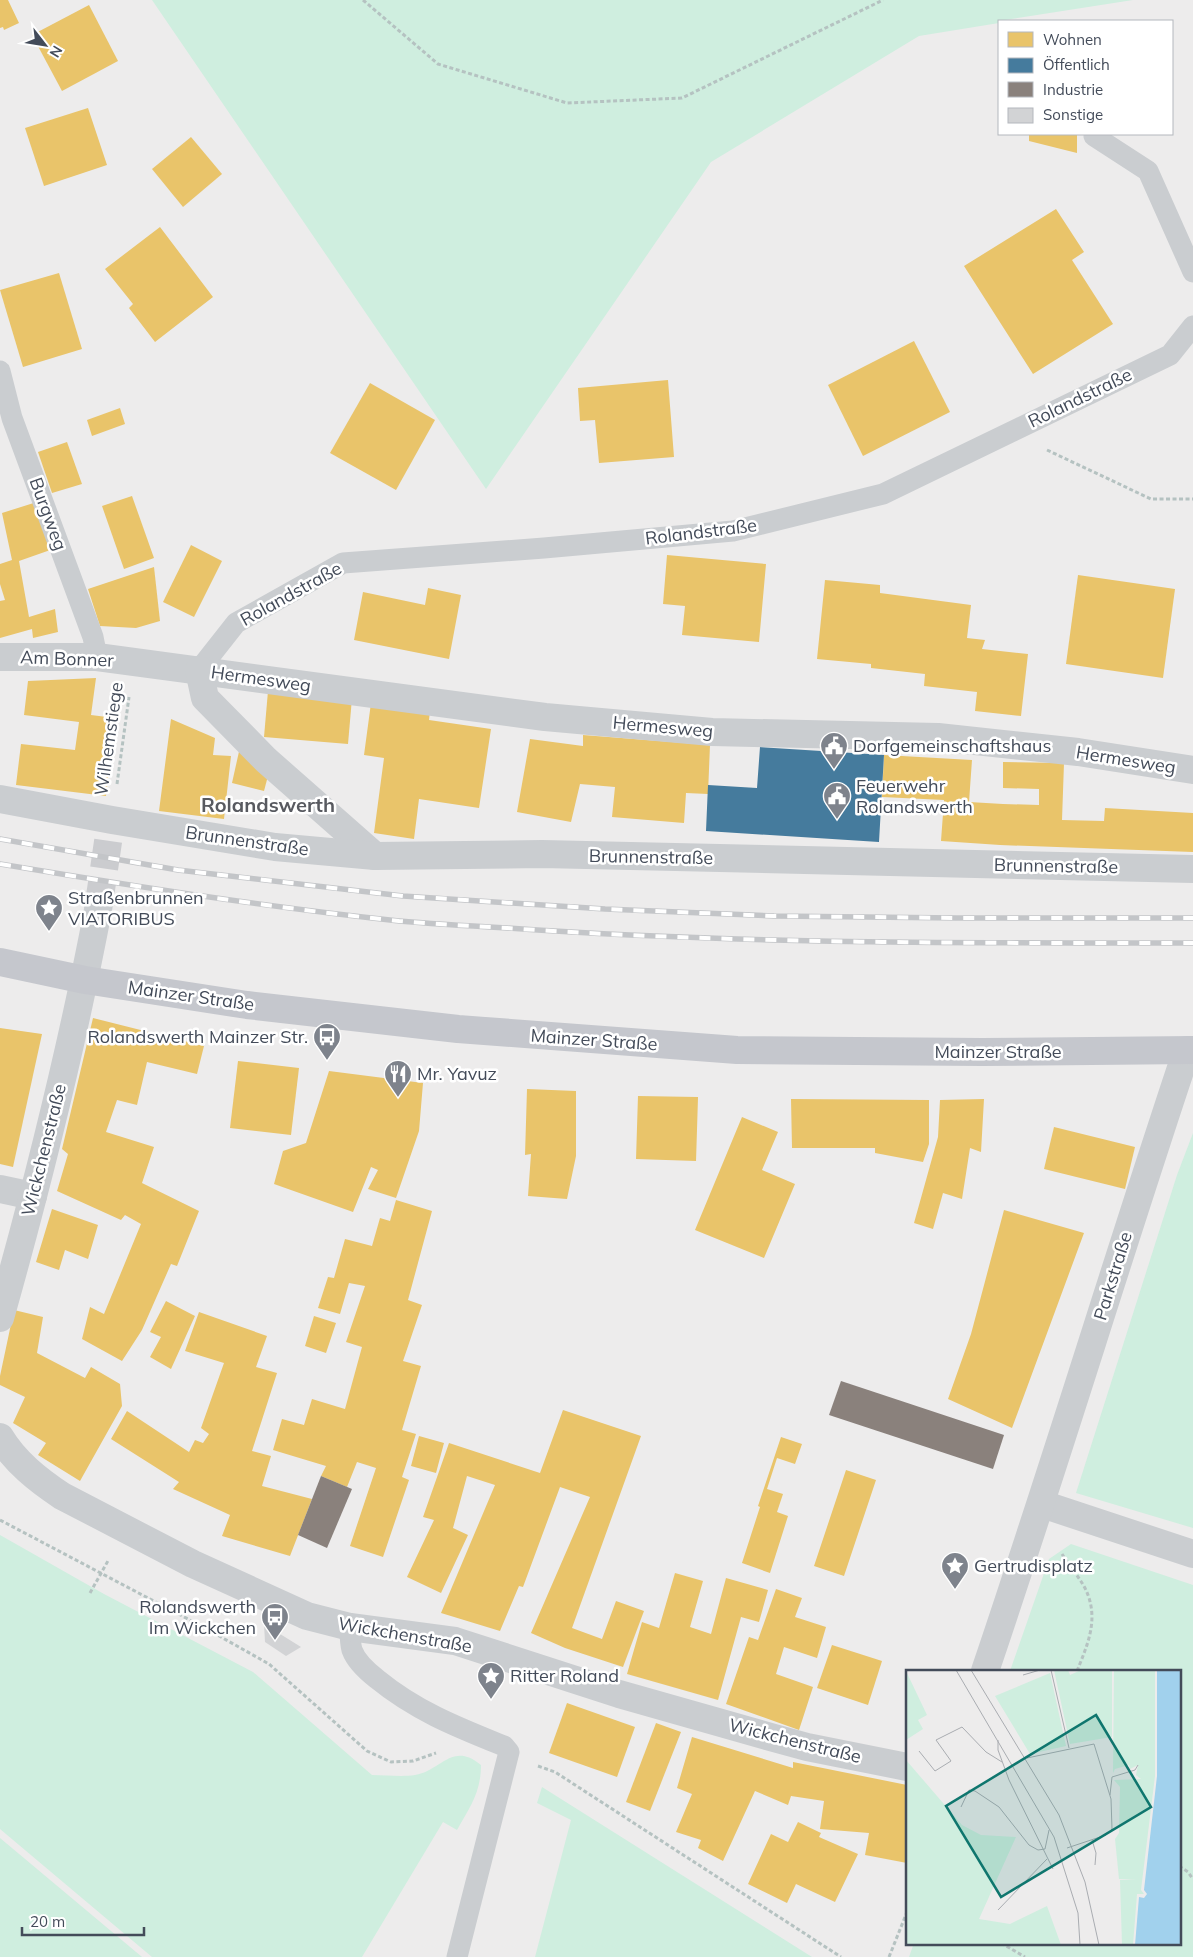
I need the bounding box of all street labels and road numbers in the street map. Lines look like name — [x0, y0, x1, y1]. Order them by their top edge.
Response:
street label: Rolandstraße — [1024, 363, 1135, 433]
street label: Burgweg — [25, 474, 72, 553]
street label: Rolandstraße — [644, 513, 758, 550]
street label: Rolandstraße — [236, 556, 346, 631]
street label: Am Bonner — [20, 645, 115, 672]
street label: Hermesweg — [210, 660, 312, 697]
street label: Wilhemstiege — [89, 681, 128, 797]
street label: Hermesweg — [612, 711, 714, 742]
street label: Hermesweg — [1075, 740, 1178, 779]
street label: Brunnenstraße — [184, 820, 310, 861]
street label: Brunnenstraße — [589, 844, 713, 869]
street label: Brunnenstraße — [994, 853, 1118, 878]
street label: Mainzer Straße — [126, 975, 256, 1016]
street label: Mainzer Straße — [530, 1024, 658, 1055]
street label: Mainzer Straße — [934, 1040, 1062, 1063]
street label: Wickchenstraße — [16, 1081, 71, 1218]
street label: Parkstraße — [1088, 1229, 1137, 1323]
street label: Wickchenstraße — [336, 1611, 474, 1658]
street label: Wickchenstraße — [727, 1713, 864, 1768]

